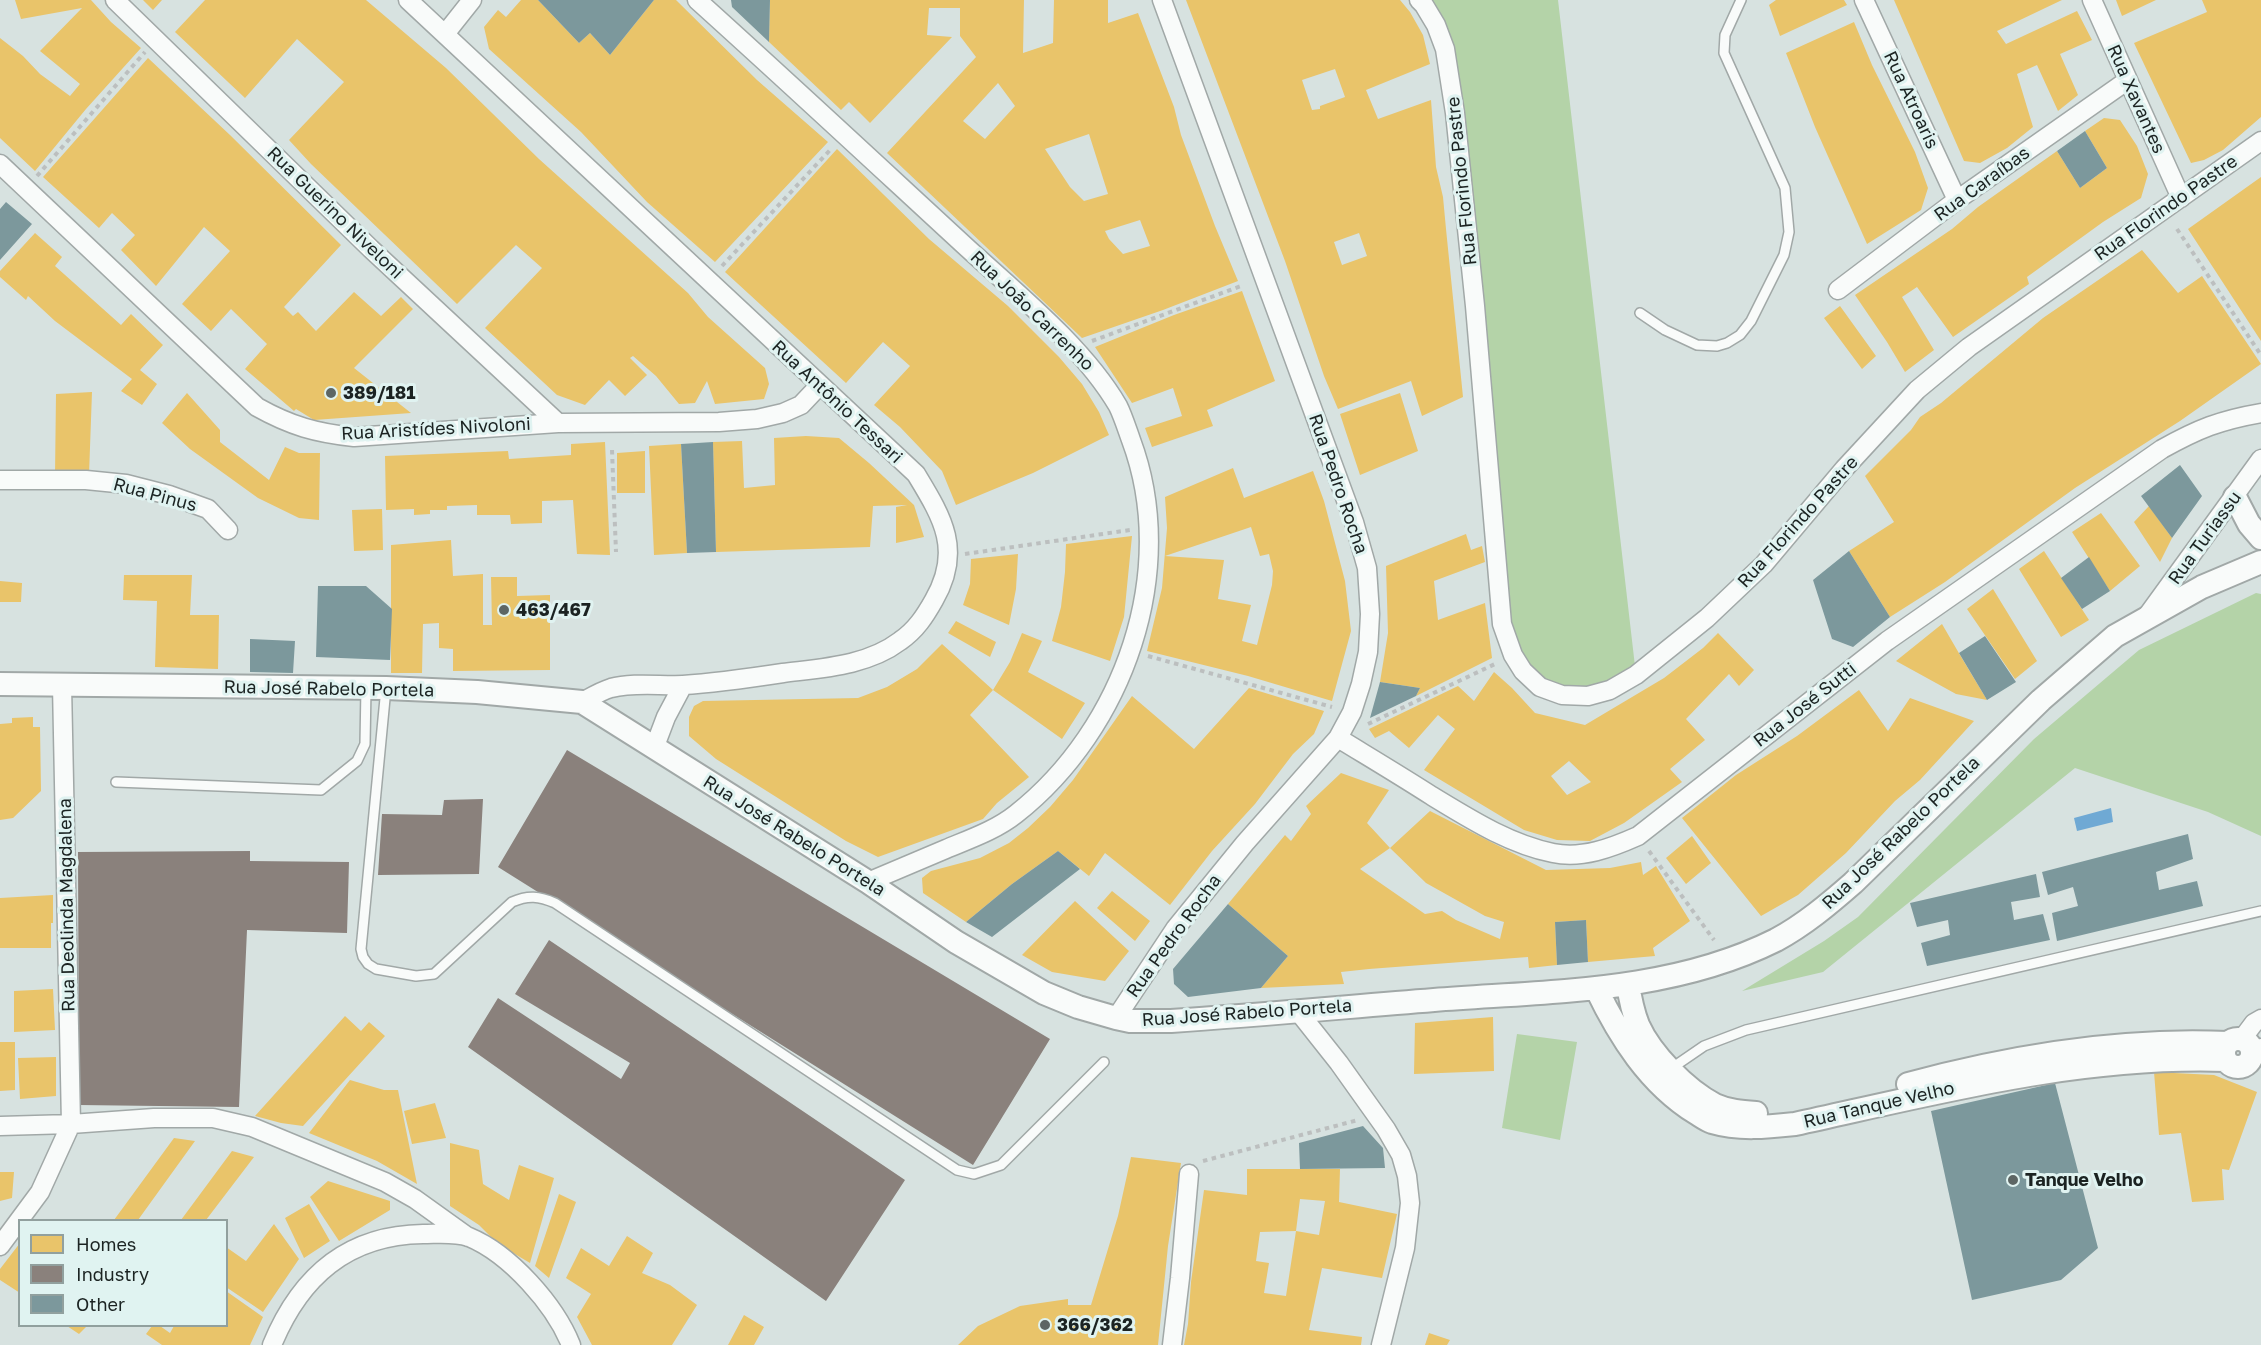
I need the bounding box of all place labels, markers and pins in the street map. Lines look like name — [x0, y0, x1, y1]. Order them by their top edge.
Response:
place label: 389/181 — [343, 382, 416, 404]
marker: 389/181 — [324, 386, 338, 400]
place label: 463/467 — [516, 599, 591, 621]
marker: 463/467 — [497, 603, 511, 617]
place label: Tanque Velho — [2025, 1169, 2144, 1191]
marker: Tanque Velho — [2006, 1173, 2020, 1187]
place label: 366/362 — [1057, 1314, 1133, 1336]
marker: 366/362 — [1038, 1318, 1052, 1332]

